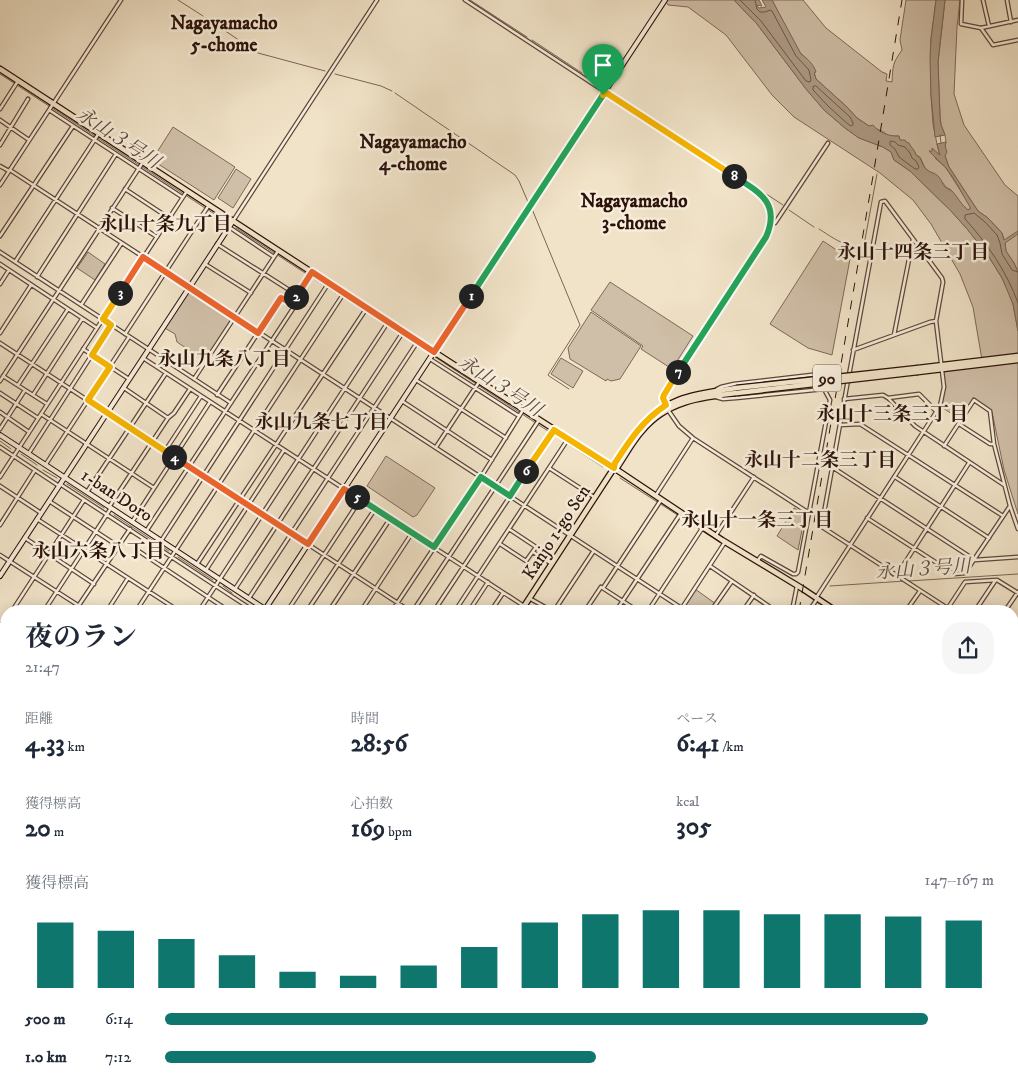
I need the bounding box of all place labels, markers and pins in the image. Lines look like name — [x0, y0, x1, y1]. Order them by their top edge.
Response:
pin — [582, 44, 624, 95]
pin: 8 — [722, 164, 746, 188]
pin: 3 — [108, 280, 132, 306]
pin: 2 — [284, 284, 308, 310]
pin: 1 — [458, 284, 484, 308]
pin: 7 — [666, 360, 690, 384]
pin: 4 — [162, 444, 186, 470]
pin: 6 — [514, 458, 538, 484]
pin: 5 — [344, 484, 370, 510]

